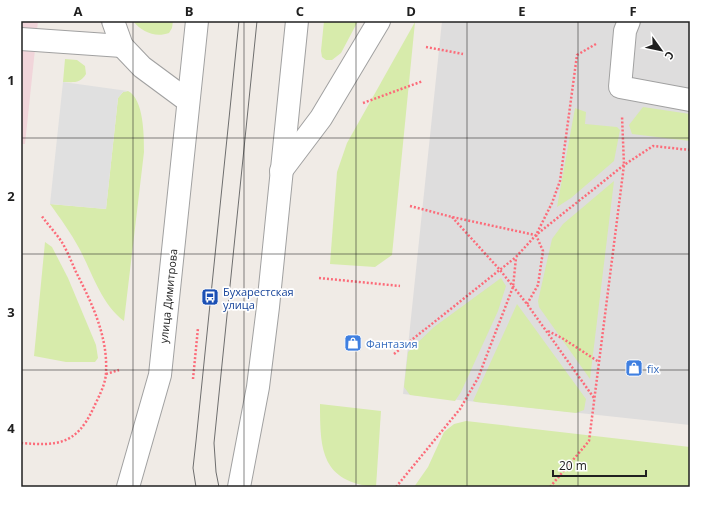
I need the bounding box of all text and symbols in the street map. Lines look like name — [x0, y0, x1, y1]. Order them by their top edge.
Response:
text: A — [74, 2, 83, 20]
text: B — [185, 2, 194, 20]
text: C — [296, 2, 304, 20]
text: D — [406, 2, 416, 20]
text: E — [518, 2, 526, 20]
text: F — [629, 2, 637, 20]
north arrow — [641, 30, 681, 70]
text: С — [662, 49, 678, 63]
text: 1 — [7, 71, 15, 89]
text: 2 — [7, 187, 15, 205]
street label: улица Димитрова — [156, 248, 180, 344]
place label: Бухарестская улица — [223, 284, 294, 312]
bus stop icon: Бухарестская улица — [200, 287, 220, 307]
text: 3 — [7, 303, 15, 321]
shop icon: Фантазия — [343, 333, 363, 353]
place label: Фантазия — [366, 336, 418, 351]
shop icon: fix — [624, 358, 644, 378]
place label: fix — [647, 361, 659, 376]
text: 4 — [7, 419, 15, 437]
scale bar — [553, 452, 646, 478]
text: 20 m — [559, 457, 587, 474]

